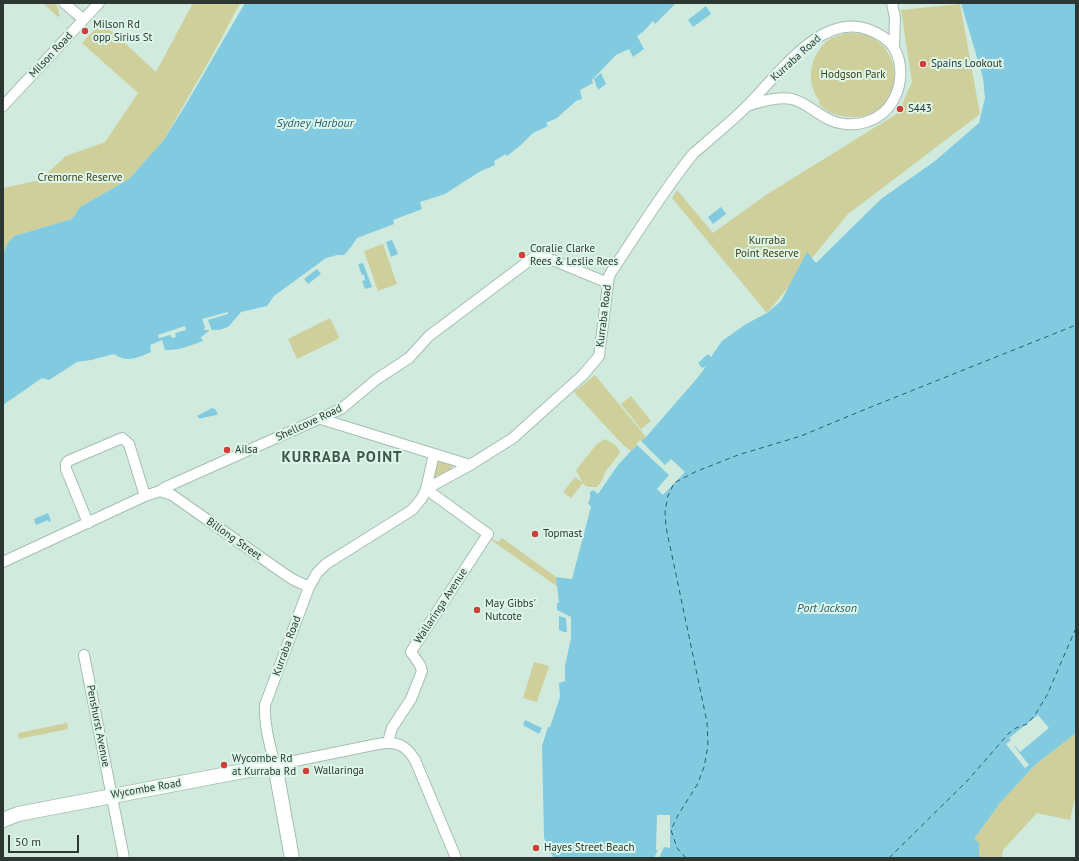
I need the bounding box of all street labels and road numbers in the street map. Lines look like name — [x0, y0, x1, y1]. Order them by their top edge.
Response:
street label: Milson Road — [27, 29, 75, 81]
street label: Kurraba Road — [768, 32, 824, 84]
street label: Kurraba Road — [594, 284, 614, 348]
street label: Shellcove Road — [274, 402, 344, 444]
street label: Billong Street — [204, 515, 264, 563]
street label: Wallaringa Avenue — [412, 566, 470, 646]
street label: Kurraba Road — [270, 614, 304, 678]
street label: Penshurst Avenue — [84, 684, 112, 768]
street label: Wycombe Road — [110, 776, 182, 802]

